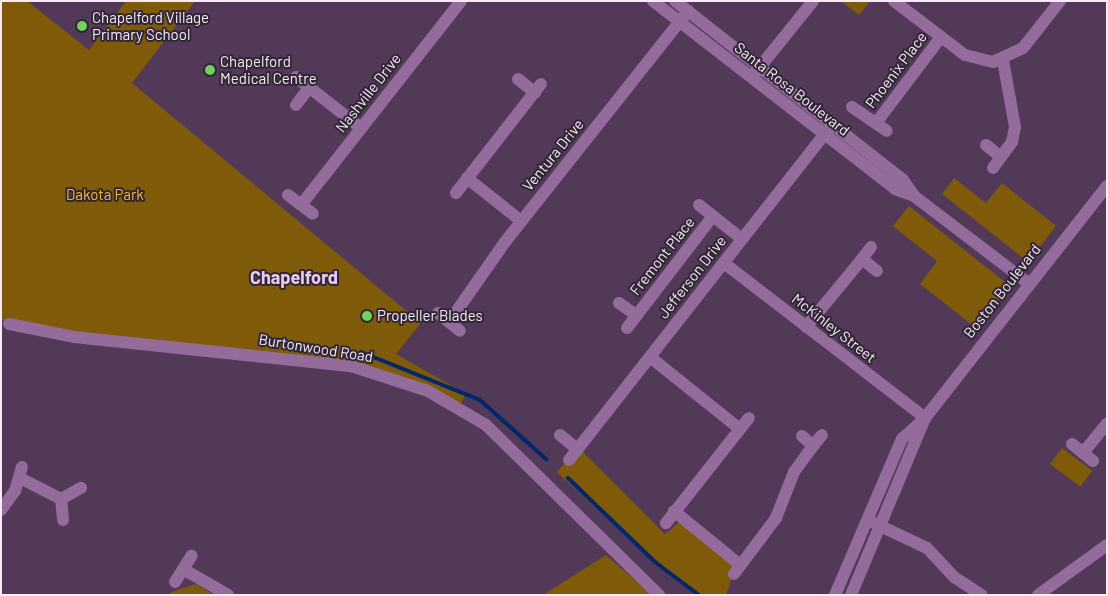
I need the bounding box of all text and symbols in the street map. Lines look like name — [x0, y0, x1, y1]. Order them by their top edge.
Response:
place label: Chapelford Village Primary School — [92, 8, 209, 43]
marker: Chapelford Village Primary School — [76, 20, 88, 32]
street label: Phoenix Place — [861, 28, 931, 112]
street label: Santa Rosa Boulevard — [731, 39, 853, 139]
street label: Nashville Drive — [332, 50, 404, 136]
place label: Chapelford Medical Centre — [220, 52, 317, 87]
marker: Chapelford Medical Centre — [204, 64, 216, 76]
street label: Ventura Drive — [519, 115, 587, 195]
park label: Dakota Park — [66, 186, 144, 204]
street label: Fremont Place — [626, 213, 698, 299]
street label: Jefferson Drive — [654, 232, 730, 322]
street label: Boston Boulevard — [960, 240, 1044, 342]
district label: Chapelford — [250, 266, 338, 288]
street label: McKinley Street — [788, 290, 880, 366]
place label: Propeller Blades — [377, 307, 483, 325]
marker: Propeller Blades — [361, 310, 373, 322]
street label: Burtonwood Road — [258, 330, 374, 366]

